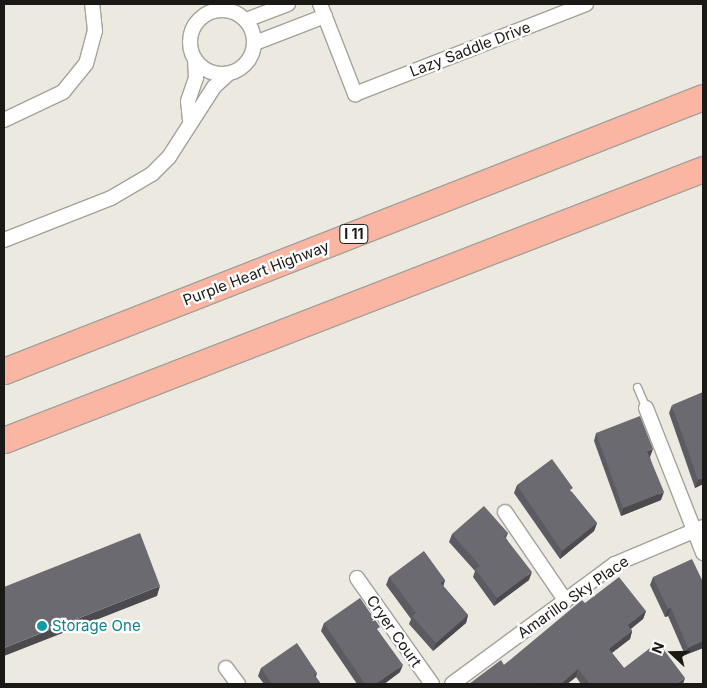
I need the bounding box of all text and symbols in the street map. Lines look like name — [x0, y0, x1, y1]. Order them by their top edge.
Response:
street label: Lazy Saddle Drive — [407, 18, 533, 80]
road number: I 11 — [339, 222, 369, 245]
street label: Purple Heart Highway — [180, 237, 332, 309]
street label: Amarillo Sky Place — [514, 552, 632, 642]
street label: Cryer Court — [363, 592, 425, 670]
place label: Storage One — [52, 617, 141, 635]
marker: Storage One — [36, 620, 48, 632]
north arrow — [647, 628, 697, 678]
text: N — [648, 639, 667, 655]

